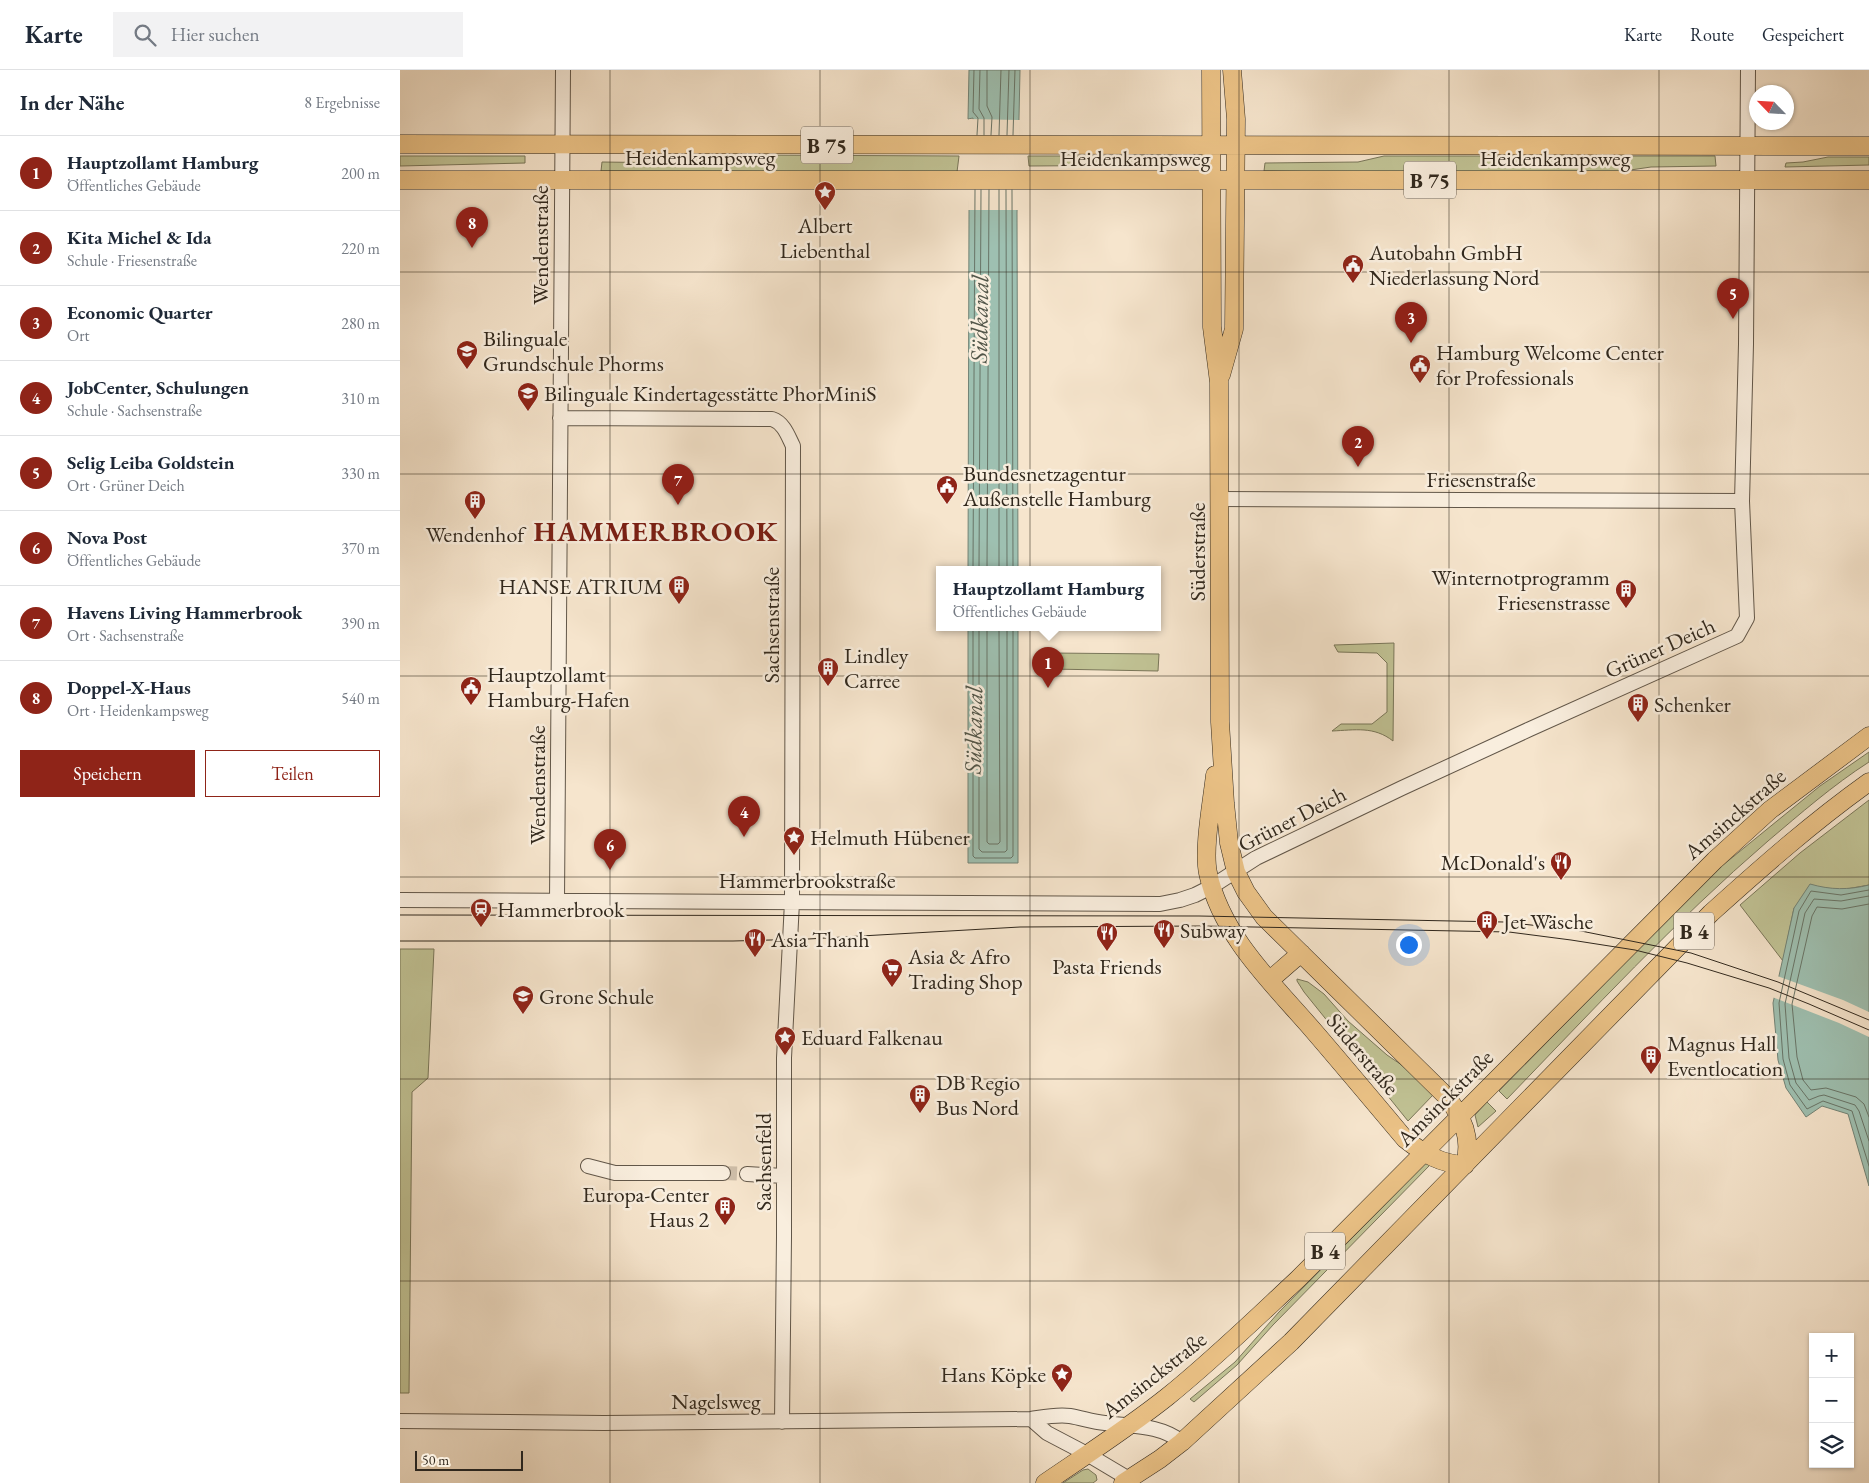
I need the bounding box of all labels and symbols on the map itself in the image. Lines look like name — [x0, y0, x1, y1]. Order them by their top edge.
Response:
north arrow — [1749, 85, 1794, 130]
road number: B 75 — [801, 126, 853, 164]
street label: Heidenkampsweg — [625, 143, 776, 172]
street label: Heidenkampsweg — [1060, 144, 1211, 173]
street label: Heidenkampsweg — [1480, 144, 1631, 173]
road number: B 75 — [1404, 162, 1456, 198]
place icon: Albert Liebenthal — [813, 180, 837, 211]
street label: Wendenstraße — [526, 185, 555, 305]
pin: 8 — [456, 207, 488, 248]
place label: Albert Liebenthal — [780, 211, 870, 265]
place label: Autobahn GmbH Niederlassung Nord — [1368, 238, 1540, 292]
public building icon: Autobahn GmbH Niederlassung Nord — [1341, 253, 1365, 284]
water label: Südkanal — [963, 274, 995, 364]
pin: 5 — [1717, 278, 1749, 319]
pin: 3 — [1395, 302, 1427, 343]
place label: Bilinguale Grundschule Phorms — [483, 324, 664, 378]
place label: Hamburg Welcome Center for Professionals — [1436, 338, 1665, 392]
school or university icon: Bilinguale Grundschule Phorms — [455, 339, 479, 370]
public building icon: Hamburg Welcome Center for Professionals — [1408, 353, 1432, 384]
place label: Bilinguale Kindertagesstätte PhorMiniS — [544, 379, 877, 408]
school or university icon: Bilinguale Kindertagesstätte PhorMiniS — [516, 381, 540, 412]
pin: 2 — [1342, 426, 1374, 467]
place label: Bundesnetzagentur Außenstelle Hamburg — [962, 459, 1151, 513]
pin: 7 — [662, 464, 694, 505]
street label: Friesenstraße — [1426, 465, 1536, 494]
public building icon: Bundesnetzagentur Außenstelle Hamburg — [935, 474, 959, 505]
building icon: Wendenhof — [463, 489, 487, 520]
street label: Süderstraße — [1183, 502, 1212, 601]
district label: HAMMERBROOK — [534, 513, 778, 549]
place label: Wendenhof — [426, 520, 527, 549]
place label: Winternotprogramm Friesenstrasse — [1431, 563, 1610, 617]
street label: Sachsenstraße — [757, 566, 786, 683]
place label: HANSE ATRIUM — [498, 572, 663, 601]
building icon: HANSE ATRIUM — [667, 574, 691, 605]
building icon: Winternotprogramm Friesenstrasse — [1614, 578, 1638, 609]
street label: Grüner Deich — [1600, 611, 1720, 685]
place label: Lindley Carree — [844, 641, 909, 695]
pin: 1 — [1032, 647, 1064, 688]
building icon: Lindley Carree — [816, 656, 840, 687]
place label: Hauptzollamt Hamburg-Hafen — [487, 660, 630, 714]
public building icon: Hauptzollamt Hamburg-Hafen — [459, 675, 483, 706]
water label: Südkanal — [957, 685, 989, 775]
place label: Schenker — [1654, 690, 1732, 719]
building icon: Schenker — [1626, 692, 1650, 723]
street label: Wendenstraße — [523, 725, 552, 845]
street label: Amsinckstraße — [1677, 762, 1792, 867]
street label: Grüner Deich — [1233, 779, 1351, 859]
pin: 4 — [728, 796, 760, 837]
place label: Helmuth Hübener — [810, 823, 971, 852]
place icon: Helmuth Hübener — [782, 825, 806, 856]
pin: 6 — [594, 829, 626, 870]
place label: McDonald's — [1441, 848, 1545, 877]
restaurant icon: McDonald's — [1549, 850, 1573, 881]
street label: Hammerbrookstraße — [718, 866, 896, 895]
place label: Hammerbrook — [497, 895, 625, 924]
station icon: Hammerbrook — [469, 897, 493, 928]
place label: Jet Wäsche — [1501, 907, 1593, 936]
building icon: Jet Wäsche — [1475, 909, 1499, 940]
road number: B 4 — [1674, 912, 1714, 949]
place label: Subway — [1180, 916, 1246, 945]
restaurant icon: Subway — [1152, 918, 1176, 949]
restaurant icon: Pasta Friends — [1095, 921, 1119, 952]
place label: Asia Thanh — [770, 925, 870, 954]
restaurant icon: Asia Thanh — [743, 927, 767, 958]
your location — [1396, 932, 1422, 958]
place label: Asia & Afro Trading Shop — [907, 942, 1023, 996]
place label: Pasta Friends — [1052, 952, 1162, 981]
supermarket icon: Asia & Afro Trading Shop — [880, 957, 904, 988]
place label: Grone Schule — [539, 982, 654, 1011]
school or university icon: Grone Schule — [511, 984, 535, 1015]
street label: Süderstraße — [1320, 1007, 1406, 1101]
place label: Eduard Falkenau — [801, 1023, 943, 1052]
place icon: Eduard Falkenau — [773, 1025, 797, 1056]
place label: Magnus Hall Eventlocation — [1667, 1029, 1784, 1083]
street label: Amsinckstraße — [1390, 1043, 1500, 1153]
building icon: Magnus Hall Eventlocation — [1639, 1044, 1663, 1075]
place label: DB Regio Bus Nord — [936, 1068, 1020, 1122]
building icon: DB Regio Bus Nord — [908, 1083, 932, 1114]
street label: Sachsenfeld — [749, 1112, 778, 1211]
place label: Europa-Center Haus 2 — [582, 1180, 710, 1234]
building icon: Europa-Center Haus 2 — [713, 1195, 737, 1226]
road number: B 4 — [1305, 1232, 1345, 1270]
street label: Amsinckstraße — [1095, 1325, 1213, 1426]
place label: Hans Köpke — [940, 1360, 1046, 1389]
place icon: Hans Köpke — [1050, 1362, 1074, 1393]
street label: Nagelsweg — [671, 1387, 761, 1416]
scale bar — [415, 1448, 522, 1471]

